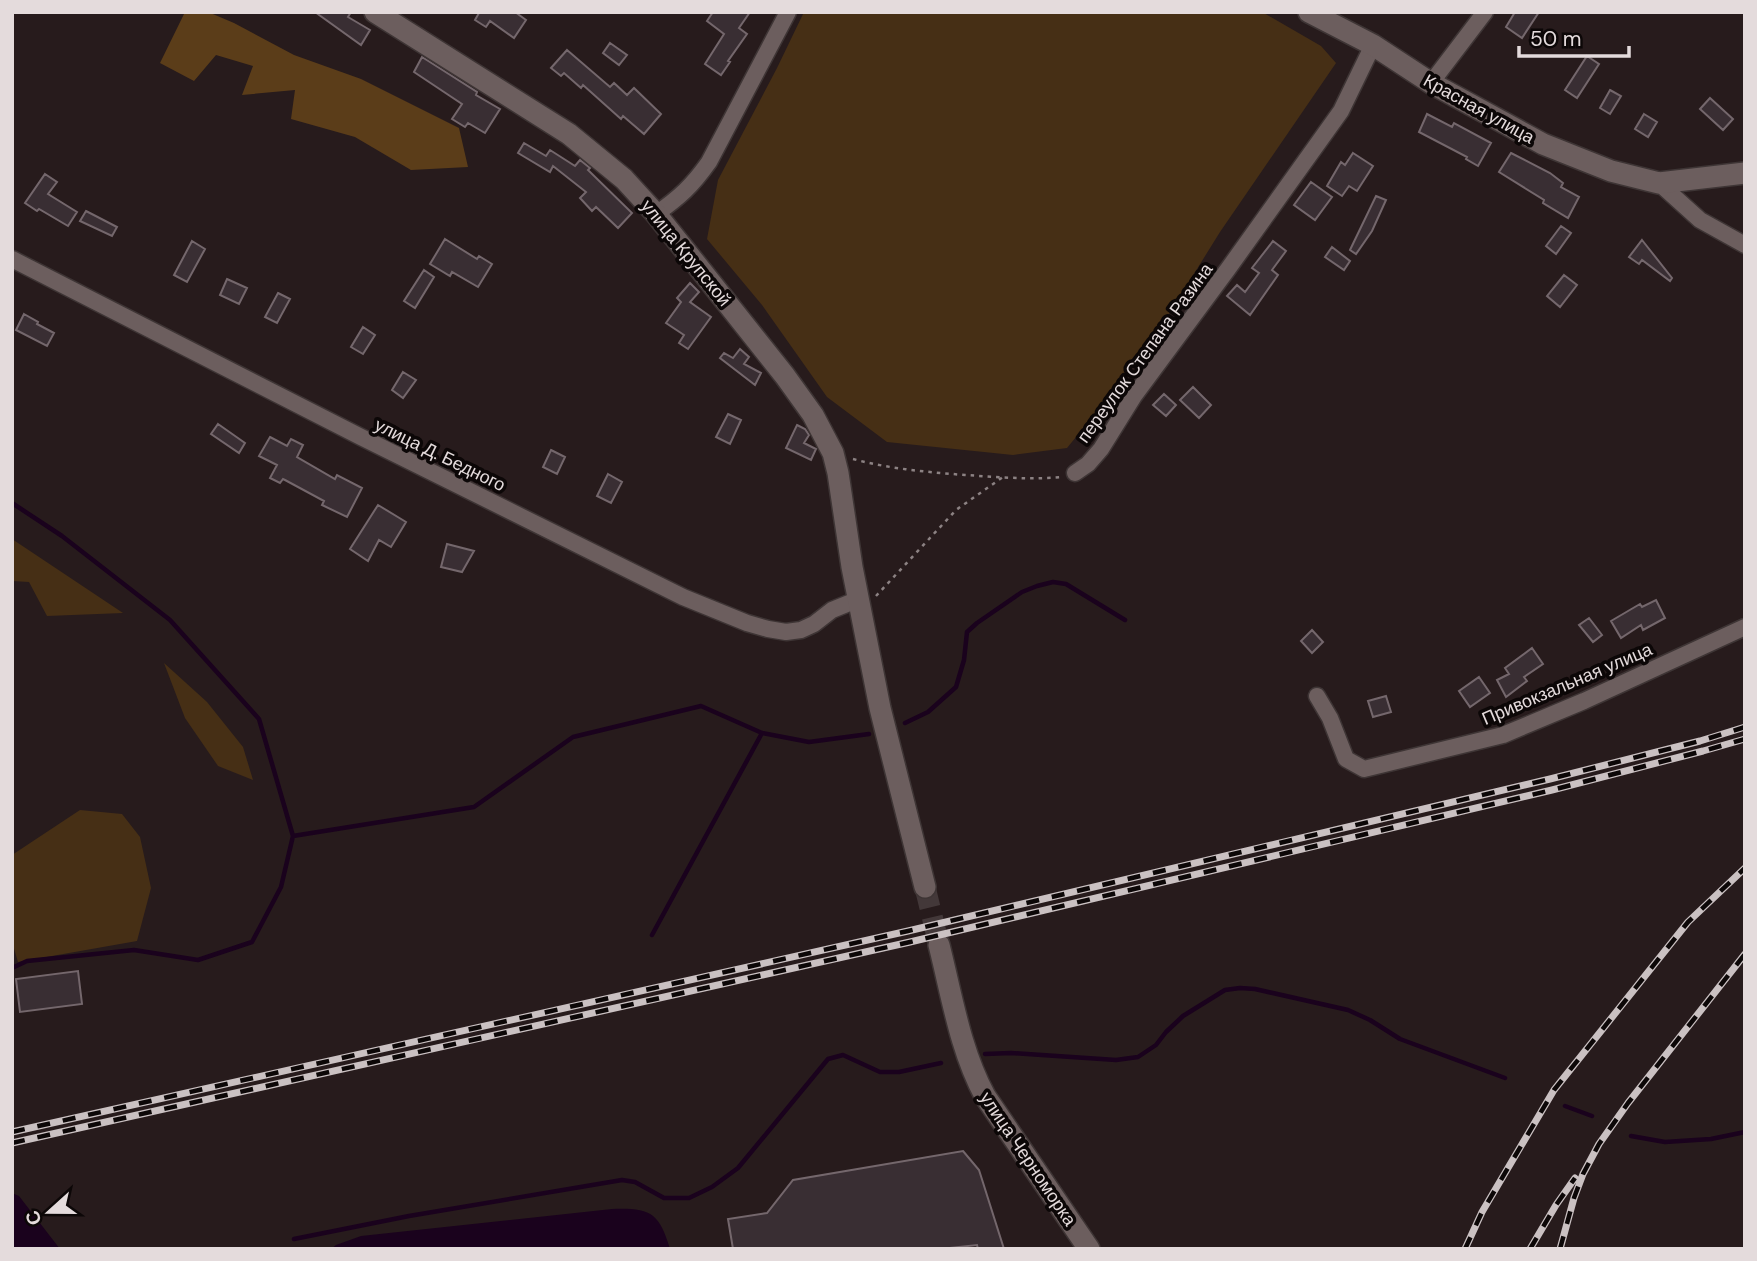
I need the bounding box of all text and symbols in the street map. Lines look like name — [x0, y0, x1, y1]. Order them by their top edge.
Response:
scale bar — [1519, 14, 1629, 58]
text: 50 m — [1530, 25, 1581, 53]
street label: Красная улица — [1419, 69, 1540, 150]
street label: улица Крупской — [636, 195, 736, 311]
street label: переулок Степана Разина — [1072, 258, 1219, 448]
street label: улица Д. Бедного — [371, 413, 509, 497]
street label: Привокзальная улица — [1478, 637, 1657, 731]
street label: улица Черноморка — [974, 1087, 1082, 1232]
north arrow — [14, 1177, 84, 1247]
text: С — [19, 1207, 48, 1229]

